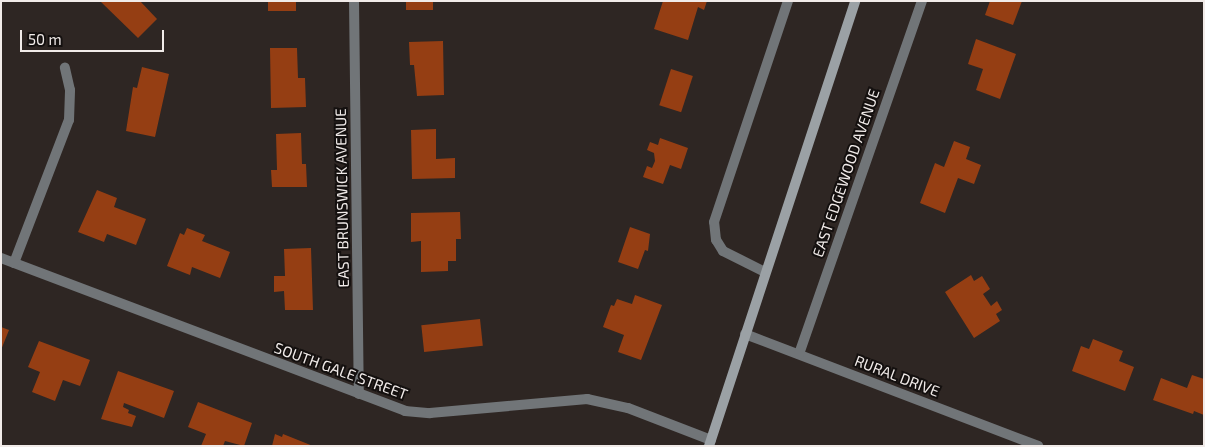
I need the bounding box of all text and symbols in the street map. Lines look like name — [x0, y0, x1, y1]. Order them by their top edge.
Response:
scale bar — [22, 20, 166, 52]
text: 50 m — [28, 30, 62, 48]
street label: EAST EDGEWOOD AVENUE — [809, 86, 883, 260]
street label: EAST BRUNSWICK AVENUE — [331, 108, 353, 288]
street label: SOUTH GALE STREET — [272, 338, 410, 404]
street label: RURAL DRIVE — [852, 352, 942, 400]

